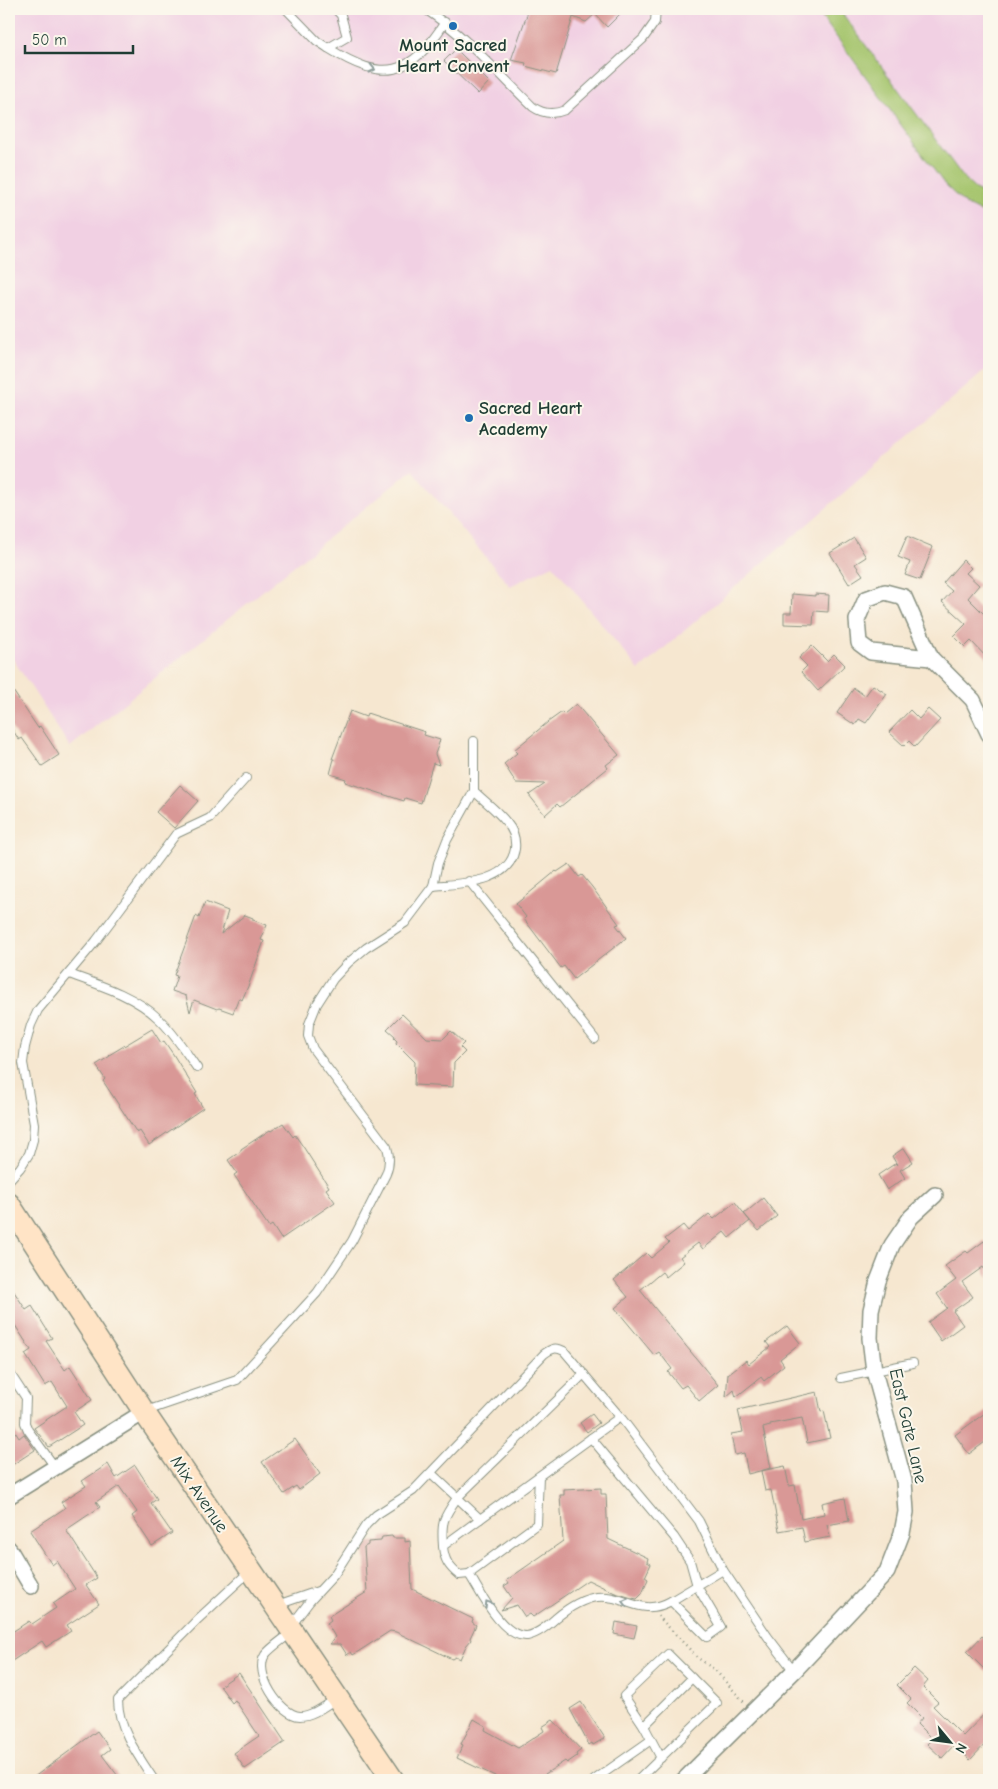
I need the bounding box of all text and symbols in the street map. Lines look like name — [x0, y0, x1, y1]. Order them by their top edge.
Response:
marker: Mount Sacred Heart Convent — [447, 20, 459, 32]
scale bar — [25, 22, 132, 54]
text: 50 m — [32, 31, 67, 49]
place label: Mount Sacred Heart Convent — [397, 35, 510, 77]
one-way arrow — [368, 63, 377, 74]
place label: Sacred Heart Academy — [479, 398, 583, 440]
marker: Sacred Heart Academy — [463, 412, 475, 424]
street label: East Gate Lane — [885, 1366, 931, 1486]
street label: Mix Avenue — [166, 1451, 232, 1537]
one-way arrow — [620, 1597, 629, 1608]
one-way arrow — [485, 1600, 495, 1609]
north arrow — [926, 1716, 976, 1766]
text: N — [951, 1740, 971, 1756]

